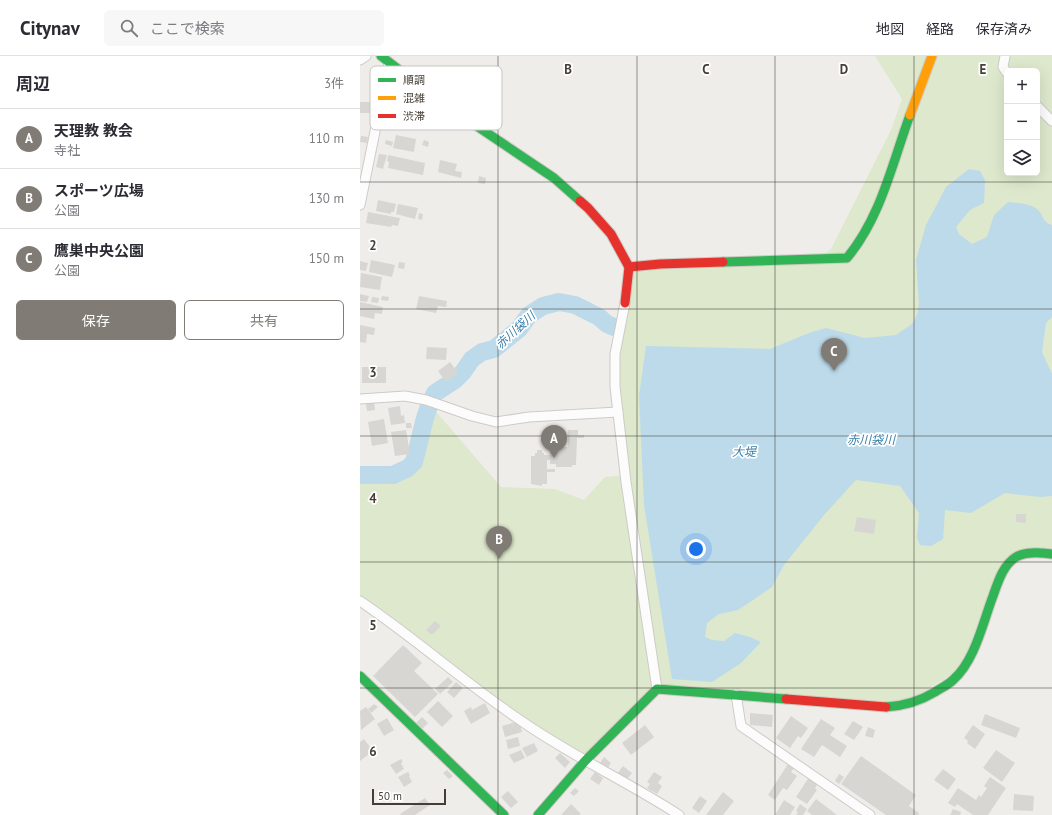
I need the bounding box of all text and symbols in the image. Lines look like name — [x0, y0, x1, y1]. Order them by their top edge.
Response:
search box — [104, 10, 384, 46]
text: Citynav — [20, 16, 80, 40]
icon: search — [118, 17, 140, 39]
text: ここで検索 — [150, 19, 225, 38]
text: 地図 — [876, 20, 904, 38]
text: 経路 — [926, 20, 954, 38]
text: 保存済み — [976, 20, 1032, 38]
text: B — [564, 61, 572, 78]
text: C — [702, 61, 710, 78]
text: D — [840, 61, 848, 78]
text: E — [980, 61, 987, 78]
legend — [370, 66, 502, 130]
map controls — [1004, 68, 1040, 176]
button: + — [1004, 68, 1040, 104]
text: 周辺 — [16, 73, 50, 95]
text: 順調 — [403, 73, 425, 87]
text: 3件 — [324, 75, 344, 92]
text: 混雑 — [403, 91, 425, 105]
button: − — [1004, 104, 1040, 140]
text: 渋滞 — [403, 109, 425, 123]
text: 天理教 教会 — [54, 121, 133, 140]
text: A — [25, 130, 33, 147]
text: 110 m — [309, 130, 344, 147]
button: layers — [1004, 140, 1040, 176]
text: 寺社 — [54, 142, 80, 159]
text: スポーツ広場 — [54, 181, 144, 200]
text: B — [25, 190, 33, 207]
text: 130 m — [309, 190, 344, 207]
text: 公園 — [54, 202, 80, 219]
text: 2 — [369, 237, 377, 254]
text: 鷹巣中央公園 — [54, 241, 144, 260]
text: C — [25, 250, 33, 267]
text: 150 m — [309, 250, 344, 267]
text: 公園 — [54, 262, 80, 279]
button: 保存 — [16, 300, 176, 340]
button: 共有 — [184, 300, 344, 340]
water label: 赤川袋川 — [492, 307, 539, 352]
pin: C — [821, 338, 847, 371]
text: 3 — [369, 364, 377, 381]
pin: A — [541, 425, 567, 458]
water label: 赤川袋川 — [847, 432, 897, 447]
water label: 大堤 — [732, 444, 758, 459]
text: 4 — [369, 490, 377, 507]
pin: B — [486, 526, 512, 559]
your location — [686, 539, 706, 559]
text: 5 — [369, 617, 377, 634]
text: 6 — [369, 743, 377, 760]
scale bar — [372, 787, 446, 806]
text: 50 m — [378, 789, 402, 803]

